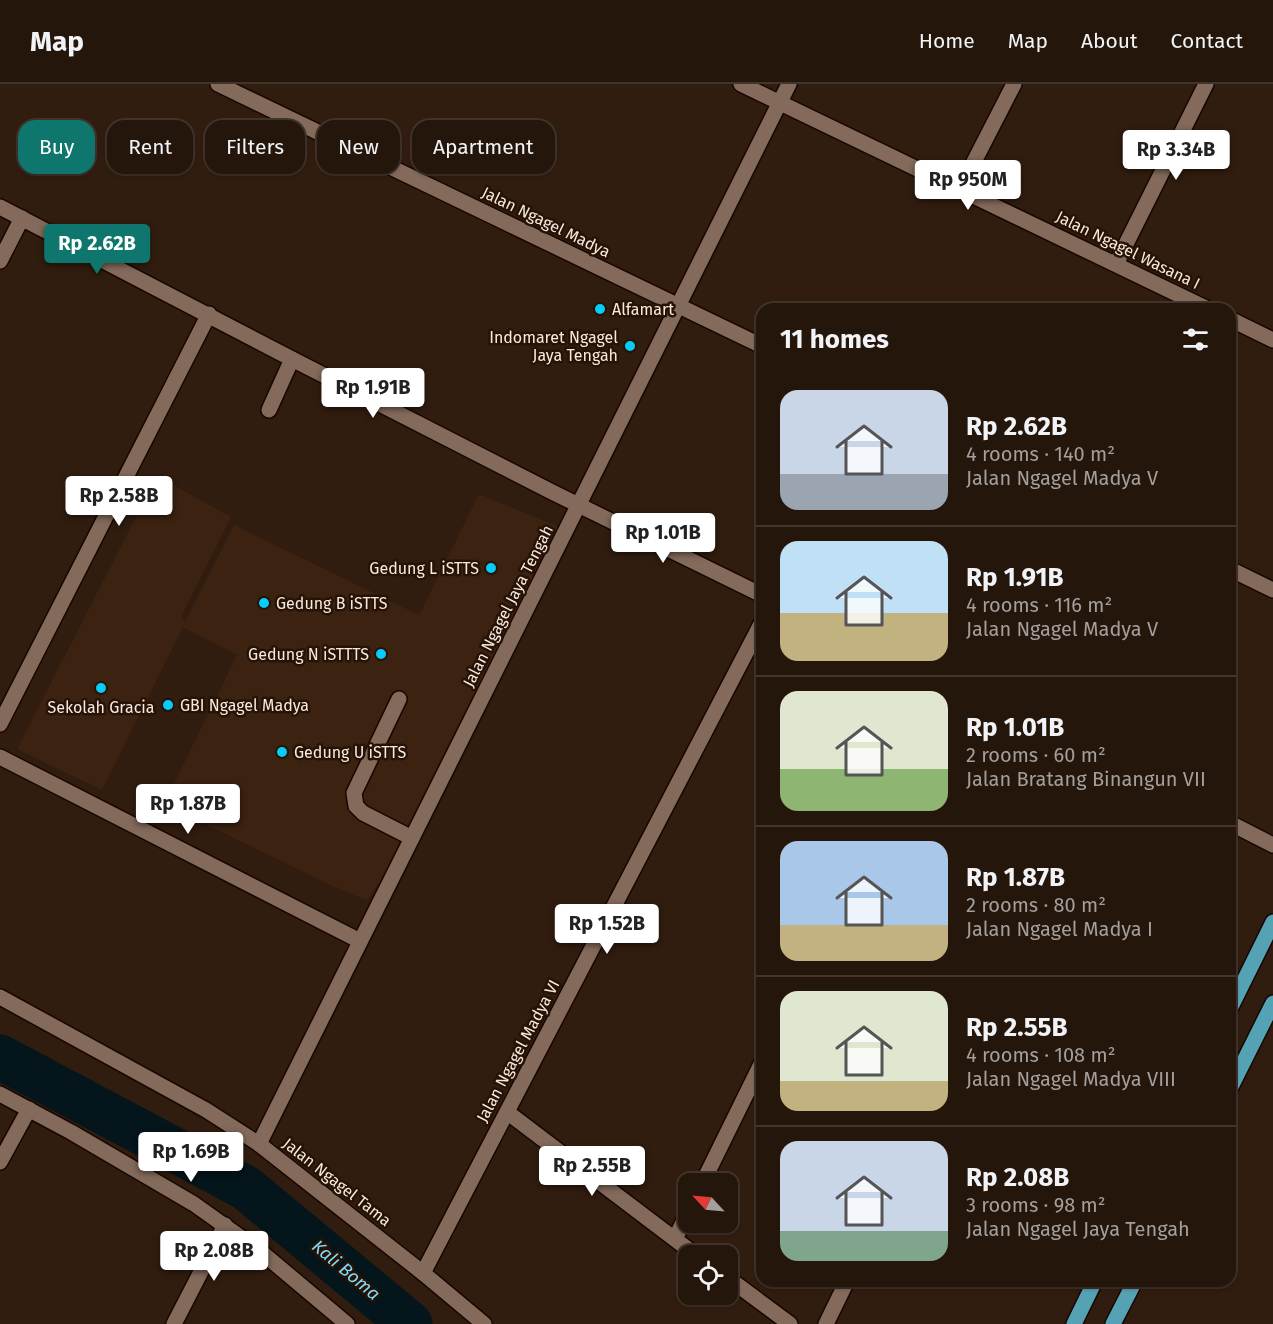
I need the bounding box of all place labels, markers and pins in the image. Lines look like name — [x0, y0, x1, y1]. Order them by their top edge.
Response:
pin: Rp 3.34B — [1114, 130, 1238, 181]
pin: Rp 950M — [913, 160, 1023, 211]
pin: Rp 2.62B — [35, 224, 159, 275]
place label: Alfamart — [612, 300, 674, 319]
marker: Alfamart — [593, 302, 607, 316]
place label: Indomaret Ngagel Jaya Tengah — [489, 328, 618, 365]
marker: Indomaret Ngagel Jaya Tengah — [623, 339, 637, 353]
pin: Rp 1.91B — [311, 368, 435, 419]
pin: Rp 2.58B — [57, 476, 181, 527]
pin: Rp 1.01B — [601, 513, 725, 564]
place label: Gedung L iSTTS — [369, 559, 479, 578]
marker: Gedung L iSTTS — [484, 561, 498, 575]
place label: Gedung B iSTTS — [276, 594, 388, 613]
marker: Gedung B iSTTS — [257, 596, 271, 610]
place label: Gedung N iSTTTS — [248, 645, 369, 664]
marker: Gedung N iSTTTS — [374, 647, 388, 661]
marker: Sekolah Gracia — [94, 681, 108, 695]
place label: GBI Ngagel Madya — [180, 696, 309, 715]
place label: Sekolah Gracia — [47, 698, 155, 717]
marker: GBI Ngagel Madya — [161, 698, 175, 712]
place label: Gedung U iSTTS — [294, 743, 407, 762]
marker: Gedung U iSTTS — [275, 745, 289, 759]
pin: Rp 1.87B — [126, 784, 250, 835]
pin: Rp 1.52B — [545, 904, 669, 955]
pin: Rp 1.69B — [129, 1132, 253, 1183]
pin: Rp 2.55B — [530, 1146, 654, 1197]
pin: Rp 2.08B — [152, 1231, 276, 1282]

